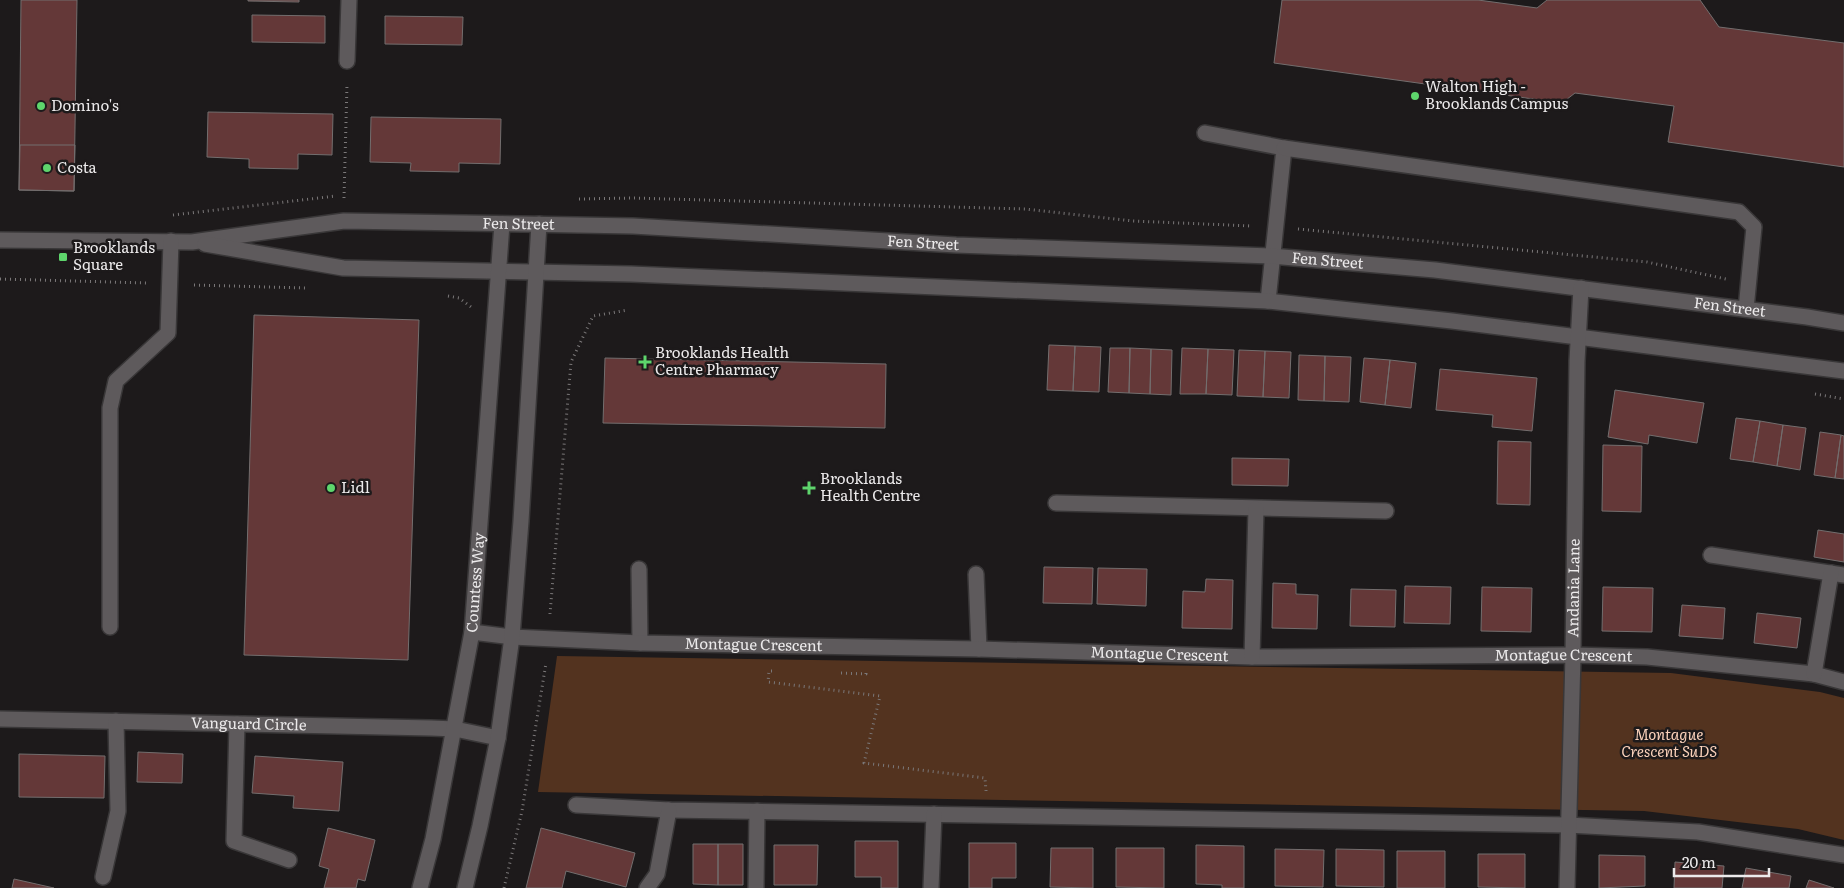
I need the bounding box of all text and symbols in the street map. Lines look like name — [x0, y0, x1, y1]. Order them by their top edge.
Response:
place label: Walton High - Brooklands Campus — [1425, 74, 1568, 114]
marker: Walton High - Brooklands Campus — [1409, 90, 1421, 102]
place label: Domino's — [51, 93, 119, 116]
marker: Domino's — [35, 100, 47, 112]
place label: Costa — [57, 155, 98, 178]
marker: Costa — [41, 162, 53, 174]
street label: Fen Street — [482, 210, 555, 235]
street label: Fen Street — [886, 228, 959, 255]
place label: Brooklands Square — [73, 235, 155, 275]
street label: Fen Street — [1291, 245, 1365, 274]
marker: Brooklands Square — [57, 251, 69, 263]
street label: Fen Street — [1693, 290, 1767, 322]
place label: Brooklands Health Centre Pharmacy — [655, 340, 789, 380]
marker: Brooklands Health Centre Pharmacy — [639, 356, 651, 368]
place label: Brooklands Health Centre — [820, 466, 920, 506]
place label: Lidl — [341, 475, 370, 498]
marker: Brooklands Health Centre — [802, 481, 816, 495]
marker: Lidl — [325, 482, 337, 494]
street label: Countess Way — [459, 531, 489, 633]
street label: Andania Lane — [1560, 538, 1585, 638]
street label: Montague Crescent — [684, 631, 823, 656]
street label: Montague Crescent — [1090, 639, 1229, 666]
street label: Montague Crescent — [1494, 642, 1633, 667]
street label: Vanguard Circle — [191, 710, 307, 735]
park label: Montague Crescent SuDS — [1621, 722, 1717, 762]
scale bar — [1674, 846, 1769, 878]
text: 20 m — [1682, 850, 1716, 873]

